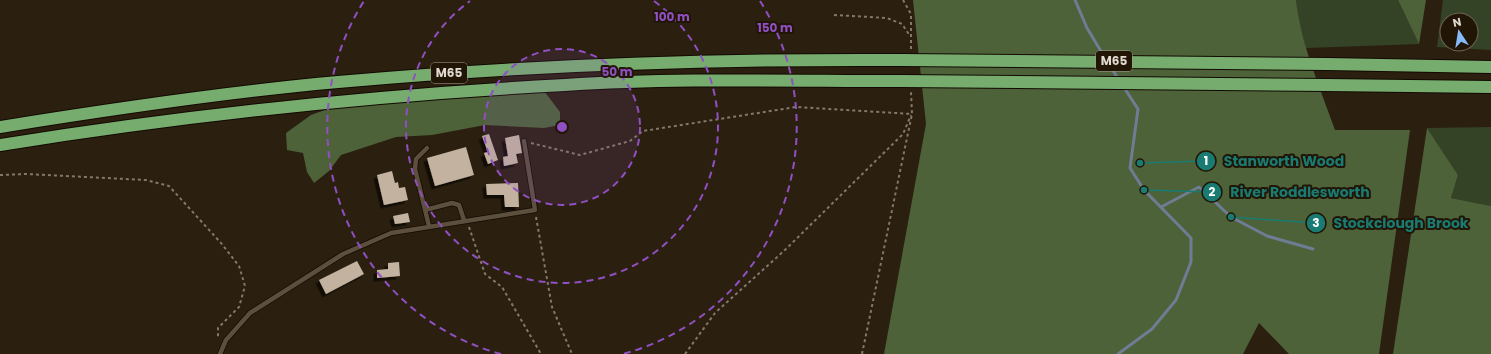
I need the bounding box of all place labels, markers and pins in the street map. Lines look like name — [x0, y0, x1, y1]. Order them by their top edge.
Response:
centre of rings — [555, 120, 569, 134]
callout: Stanworth Wood — [1196, 148, 1353, 174]
callout: River Roddlesworth — [1202, 179, 1377, 205]
callout: Stockclough Brook — [1306, 210, 1476, 236]

